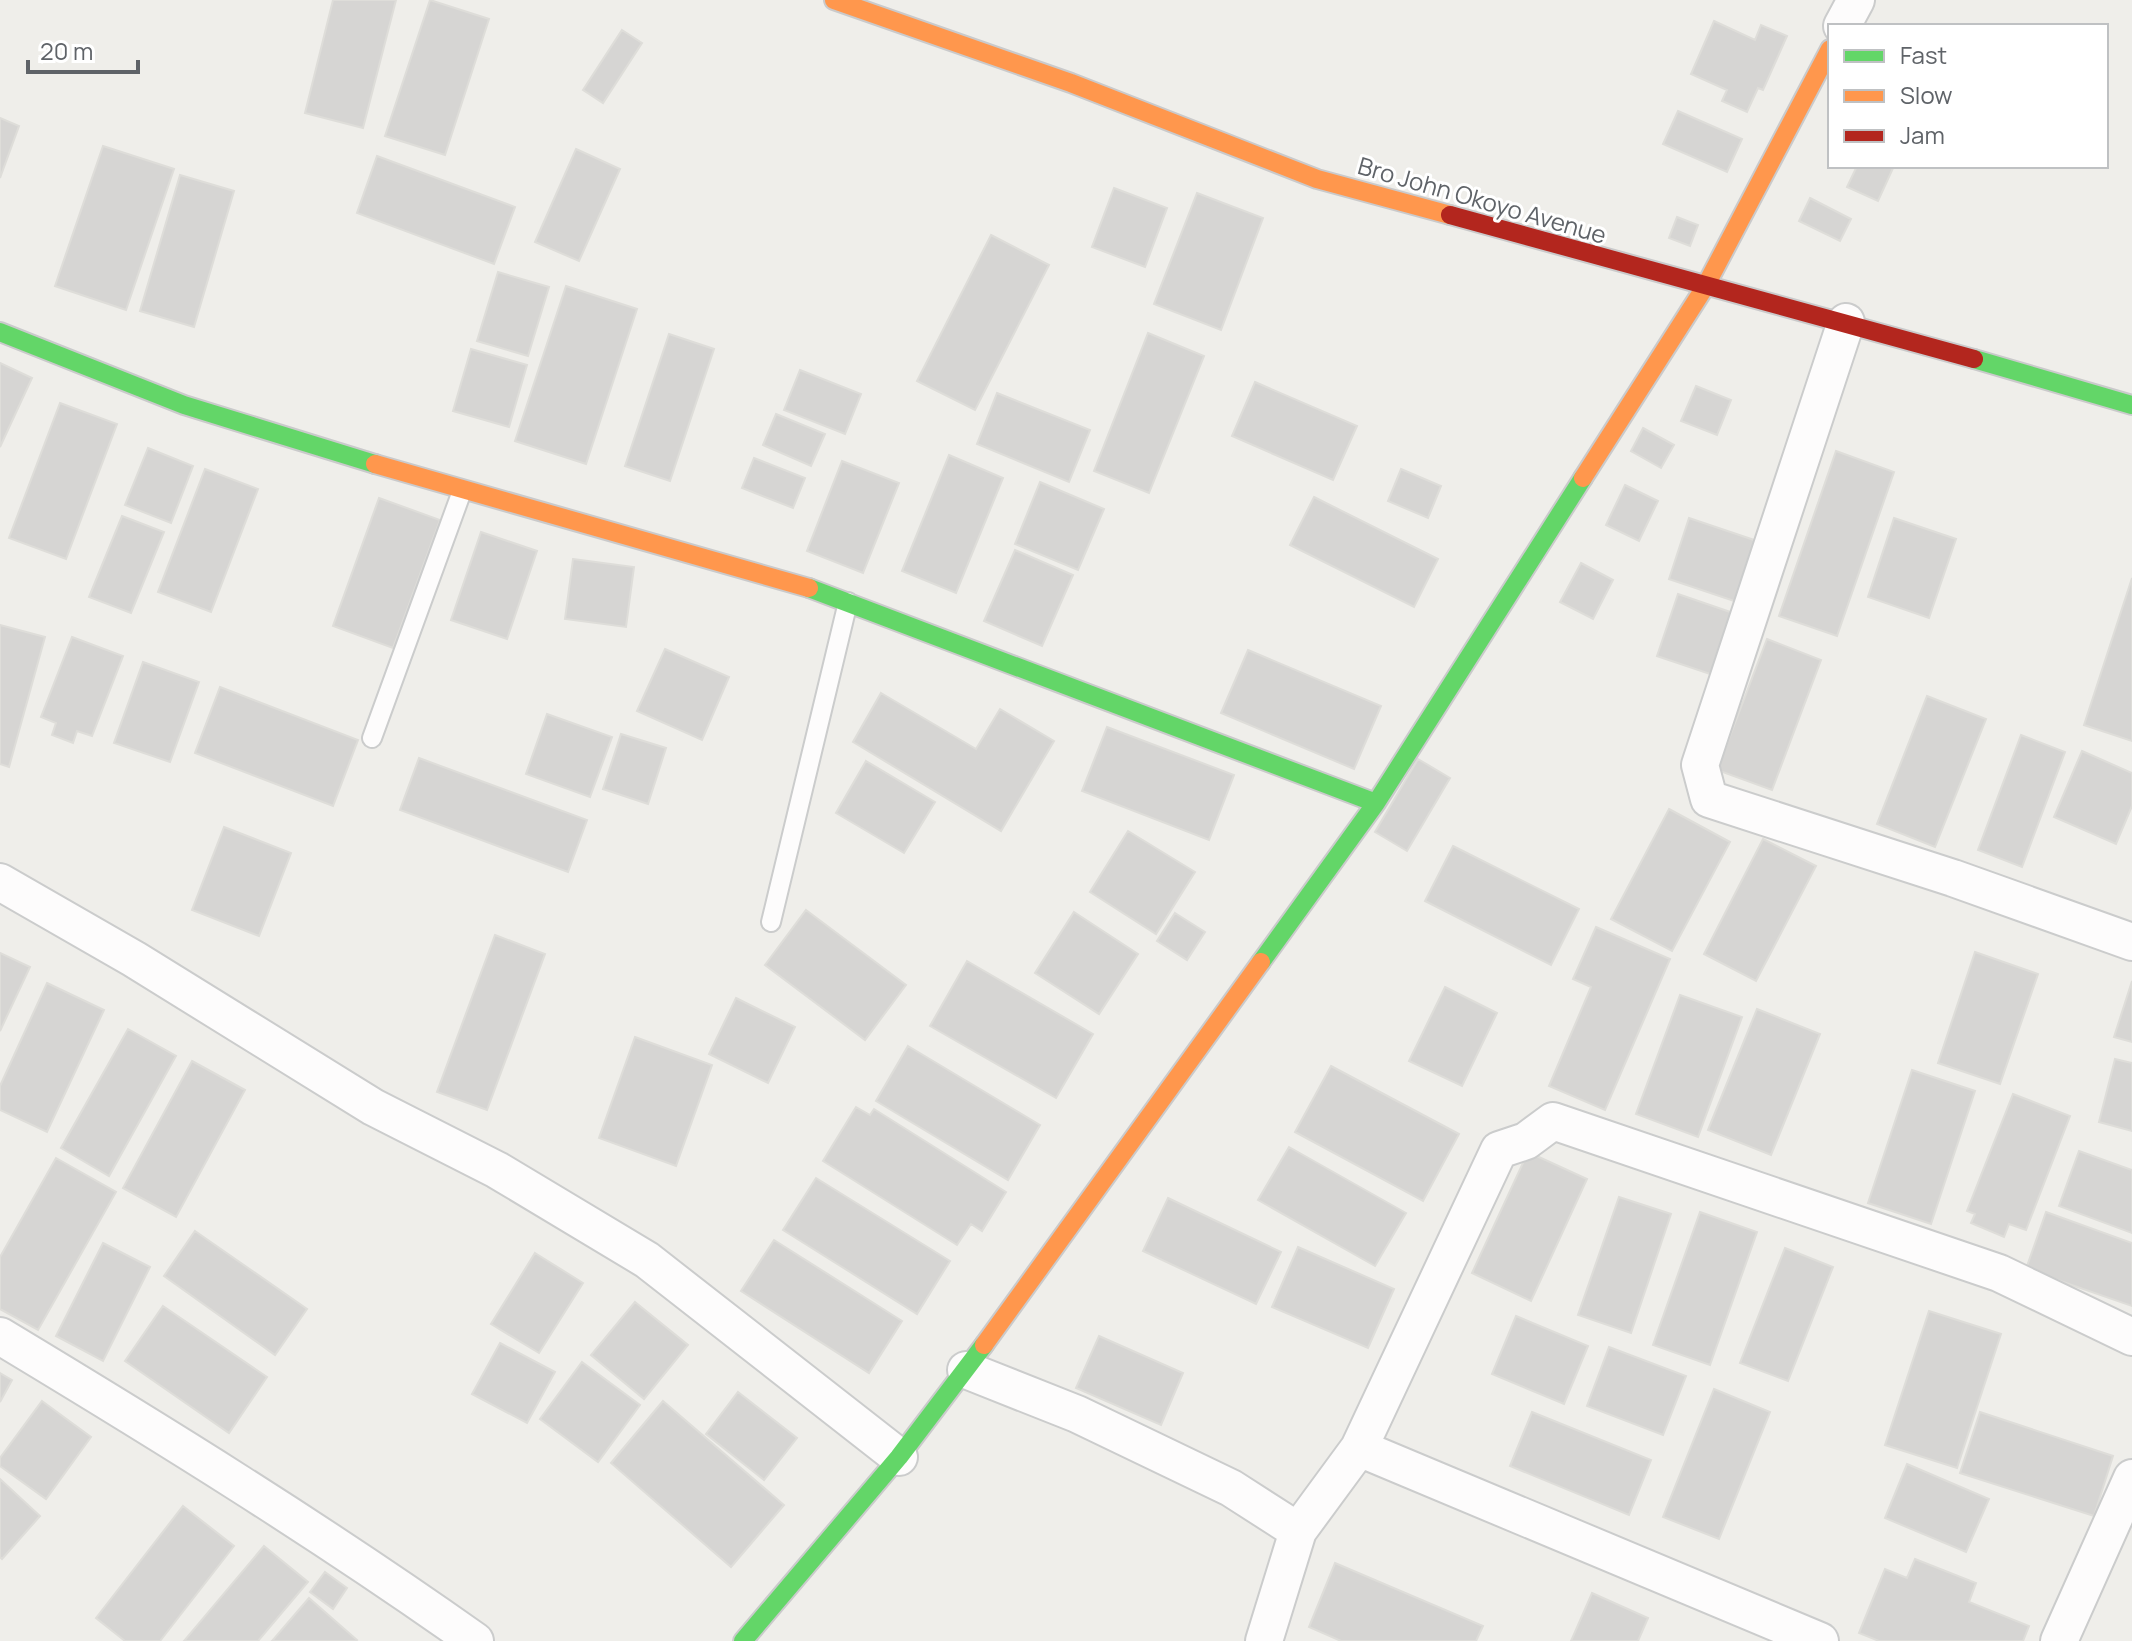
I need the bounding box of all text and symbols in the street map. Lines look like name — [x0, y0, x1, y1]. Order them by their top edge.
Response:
scale bar — [28, 24, 138, 74]
legend — [1828, 24, 2108, 168]
text: 20 m — [40, 34, 93, 67]
text: Fast — [1900, 38, 1947, 71]
text: Slow — [1900, 78, 1953, 111]
text: Jam — [1900, 118, 1945, 151]
street label: Bro John Okoyo Avenue — [1354, 148, 1610, 251]

